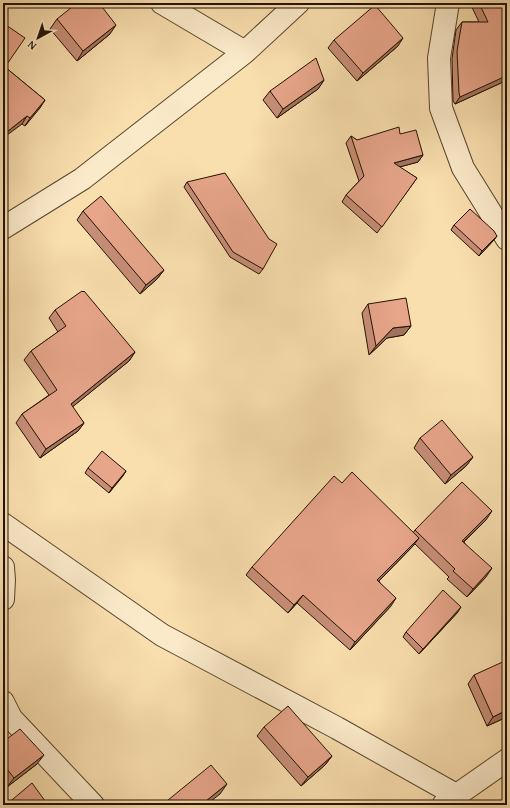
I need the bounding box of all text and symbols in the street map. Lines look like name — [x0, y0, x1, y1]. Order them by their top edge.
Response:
north arrow — [18, 18, 58, 58]
text: N — [23, 37, 40, 54]

